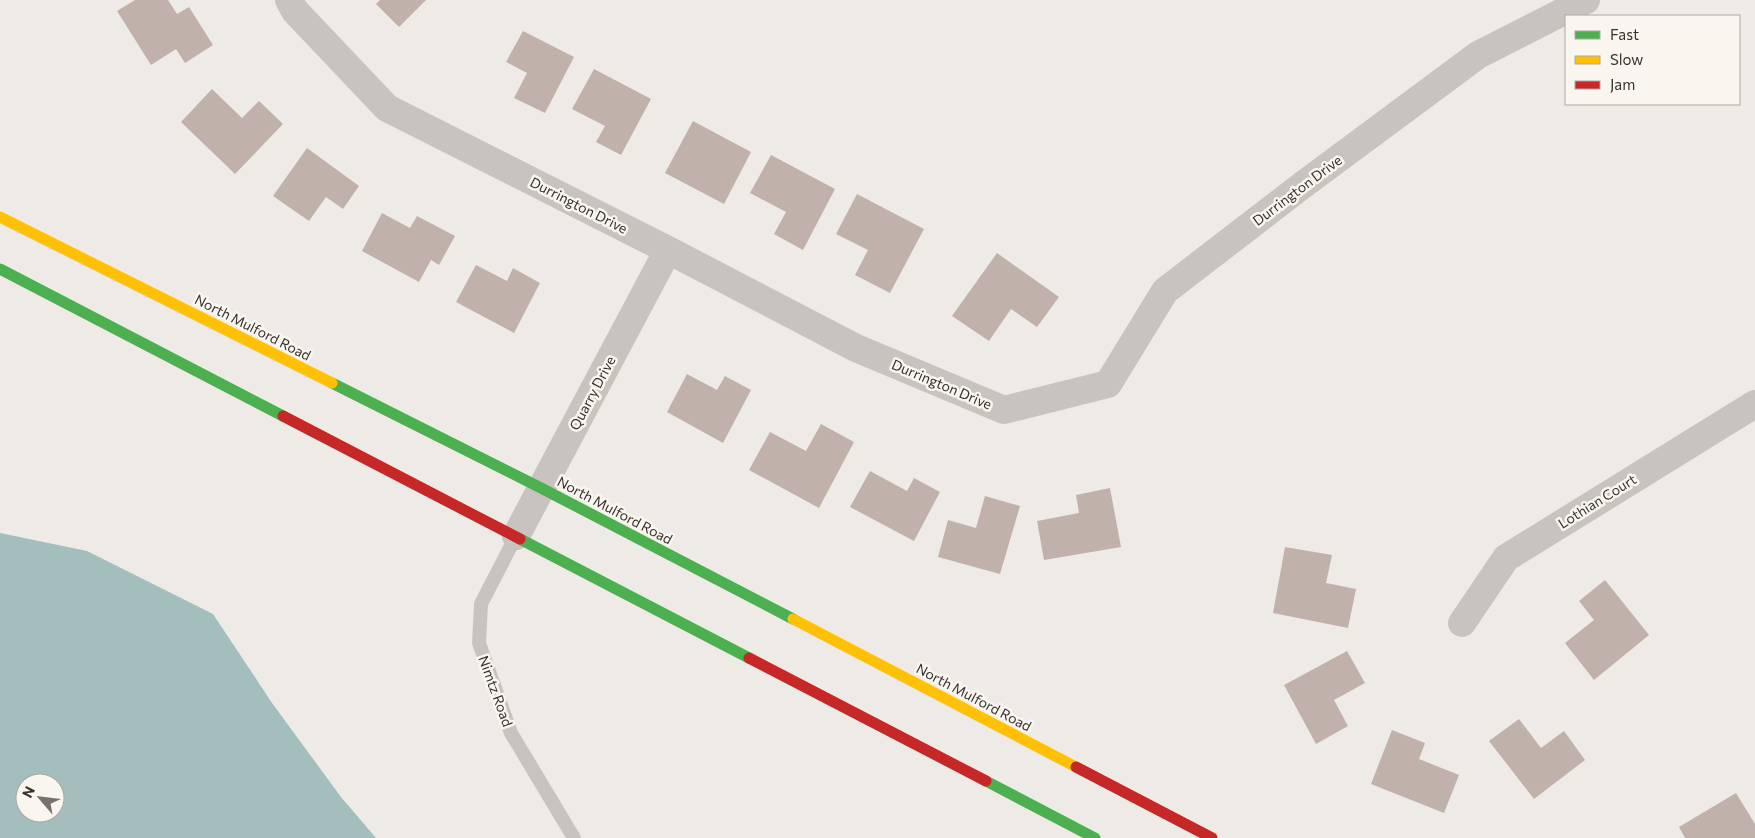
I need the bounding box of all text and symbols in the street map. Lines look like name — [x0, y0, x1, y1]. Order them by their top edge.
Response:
legend — [1565, 15, 1740, 105]
text: Fast — [1610, 25, 1639, 43]
text: Slow — [1610, 50, 1643, 68]
text: Jam — [1610, 75, 1635, 93]
street label: Durrington Drive — [1249, 151, 1345, 229]
street label: Durrington Drive — [527, 173, 631, 237]
street label: North Mulford Road — [192, 290, 314, 364]
street label: Quarry Drive — [565, 353, 619, 433]
street label: Durrington Drive — [889, 355, 995, 413]
street label: Lothian Court — [1555, 470, 1639, 532]
street label: North Mulford Road — [554, 472, 676, 548]
street label: Nimtz Road — [475, 653, 517, 729]
street label: North Mulford Road — [913, 659, 1035, 735]
north arrow — [15, 773, 65, 823]
text: N — [18, 783, 38, 800]

